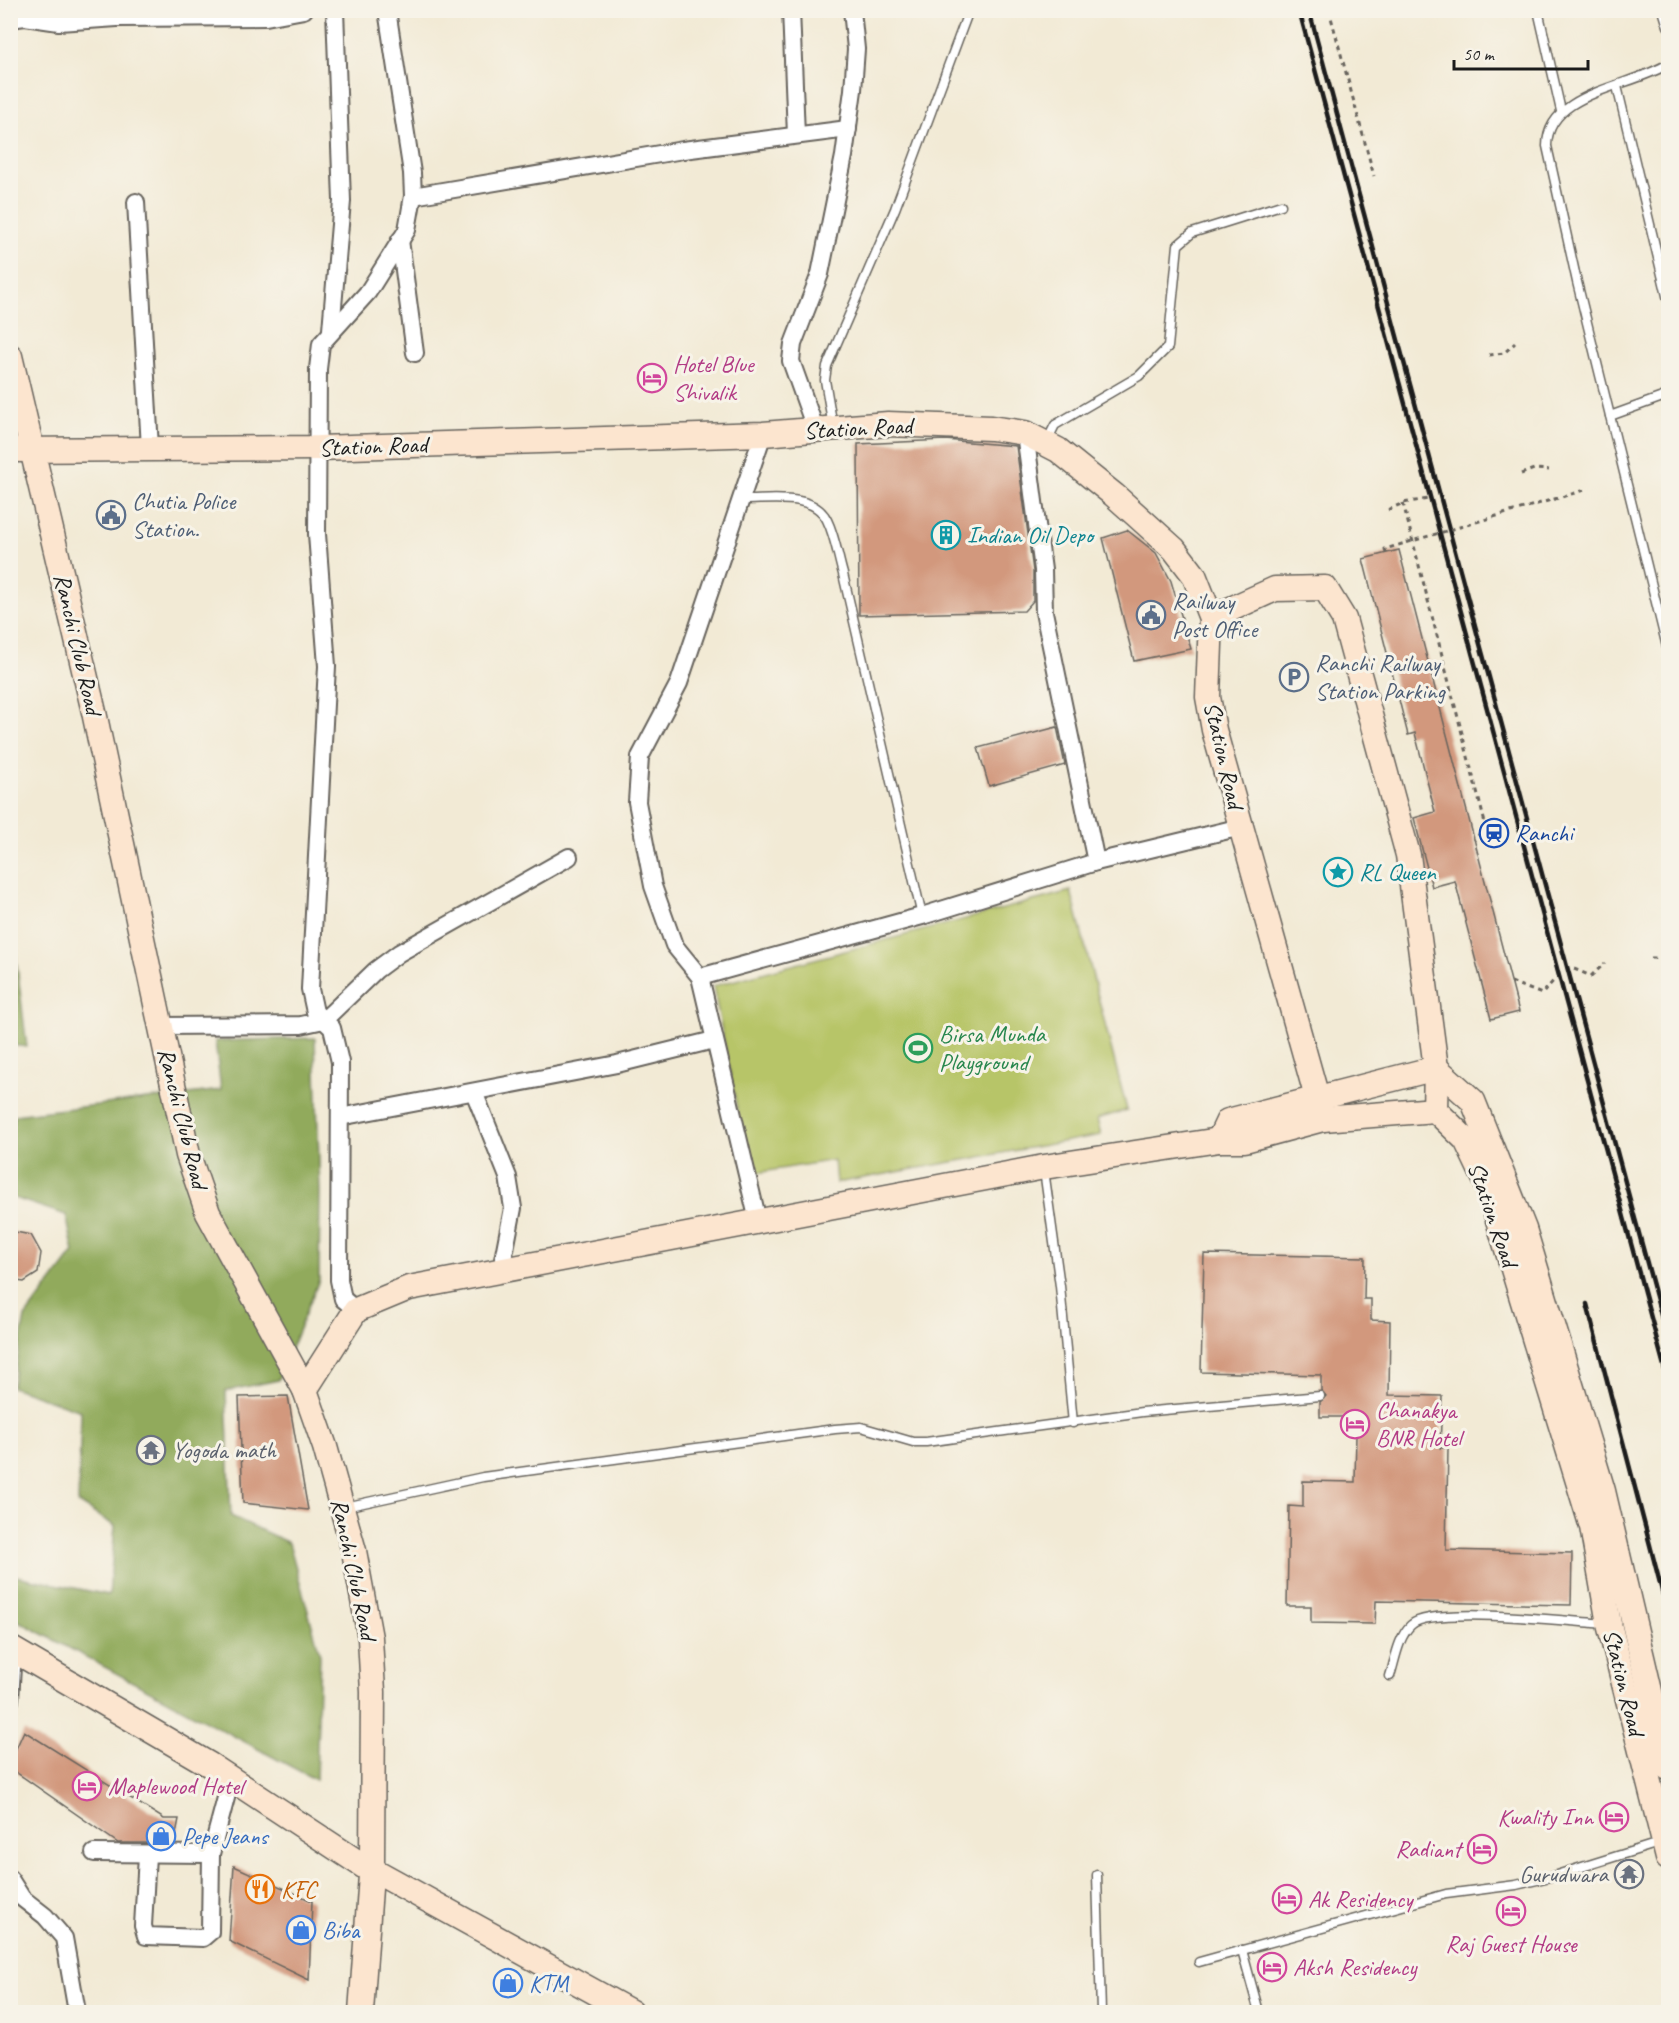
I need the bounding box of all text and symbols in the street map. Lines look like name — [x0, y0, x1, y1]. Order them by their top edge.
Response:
scale bar — [1454, 33, 1588, 71]
text: 50 m — [1463, 43, 1496, 65]
place label: Hotel Blue Shivalik — [673, 349, 756, 407]
hotel icon: Hotel Blue Shivalik — [636, 362, 668, 394]
street label: Station Road — [803, 410, 916, 446]
street label: Station Road — [318, 429, 431, 463]
place label: Chutia Police Station. — [132, 486, 237, 544]
public building icon: Chutia Police Station. — [95, 499, 127, 531]
building icon: Indian Oil Depo — [930, 519, 962, 551]
place label: Indian Oil Depo — [967, 520, 1096, 550]
street label: Ranchi Club Road — [47, 571, 110, 721]
place label: Railway Post Office — [1172, 586, 1259, 644]
public building icon: Railway Post Office — [1135, 599, 1167, 631]
place label: Ranchi Railway Station Parking — [1315, 648, 1446, 706]
parking icon: Ranchi Railway Station Parking — [1278, 661, 1310, 693]
street label: Station Road — [1197, 699, 1252, 815]
station icon: Ranchi — [1478, 817, 1510, 849]
place label: Ranchi — [1515, 818, 1575, 848]
place icon: RL Queen — [1322, 856, 1354, 888]
place label: RL Queen — [1359, 857, 1437, 887]
place label: Birsa Munda Playground — [939, 1019, 1047, 1077]
sports icon: Birsa Munda Playground — [902, 1032, 934, 1064]
street label: Ranchi Club Road — [151, 1045, 216, 1195]
street label: Station Road — [1461, 1158, 1526, 1273]
place label: Chanakya BNR Hotel — [1376, 1395, 1465, 1453]
hotel icon: Chanakya BNR Hotel — [1339, 1408, 1371, 1440]
temple icon: Yogoda math — [135, 1434, 167, 1466]
place label: Yogoda math — [172, 1435, 277, 1465]
street label: Ranchi Club Road — [324, 1496, 384, 1646]
street label: Station Road — [1596, 1626, 1653, 1742]
hotel icon: Maplewood Hotel — [71, 1770, 103, 1802]
place label: Maplewood Hotel — [108, 1771, 247, 1801]
hotel icon: Kwality Inn — [1598, 1801, 1630, 1833]
place label: Kwality Inn — [1497, 1802, 1594, 1832]
shop icon: Pepe Jeans — [145, 1820, 177, 1852]
place label: Pepe Jeans — [182, 1821, 270, 1851]
hotel icon: Radiant — [1466, 1833, 1498, 1865]
place label: Radiant — [1395, 1834, 1464, 1864]
temple icon: Gurudwara — [1613, 1858, 1645, 1890]
place label: Gurudwara — [1519, 1859, 1610, 1889]
restaurant icon: KFC — [244, 1873, 276, 1905]
place label: KFC — [281, 1874, 318, 1904]
hotel icon: Ak Residency — [1271, 1883, 1303, 1915]
place label: Ak Residency — [1308, 1884, 1414, 1914]
hotel icon: Raj Guest House — [1495, 1895, 1527, 1927]
shop icon: Biba — [285, 1914, 317, 1946]
place label: Biba — [322, 1915, 361, 1945]
place label: Raj Guest House — [1445, 1929, 1579, 1959]
hotel icon: Aksh Residency — [1256, 1951, 1288, 1983]
place label: Aksh Residency — [1293, 1952, 1418, 1982]
shop icon: KTM — [492, 1967, 524, 1999]
place label: KTM — [529, 1968, 570, 1998]

